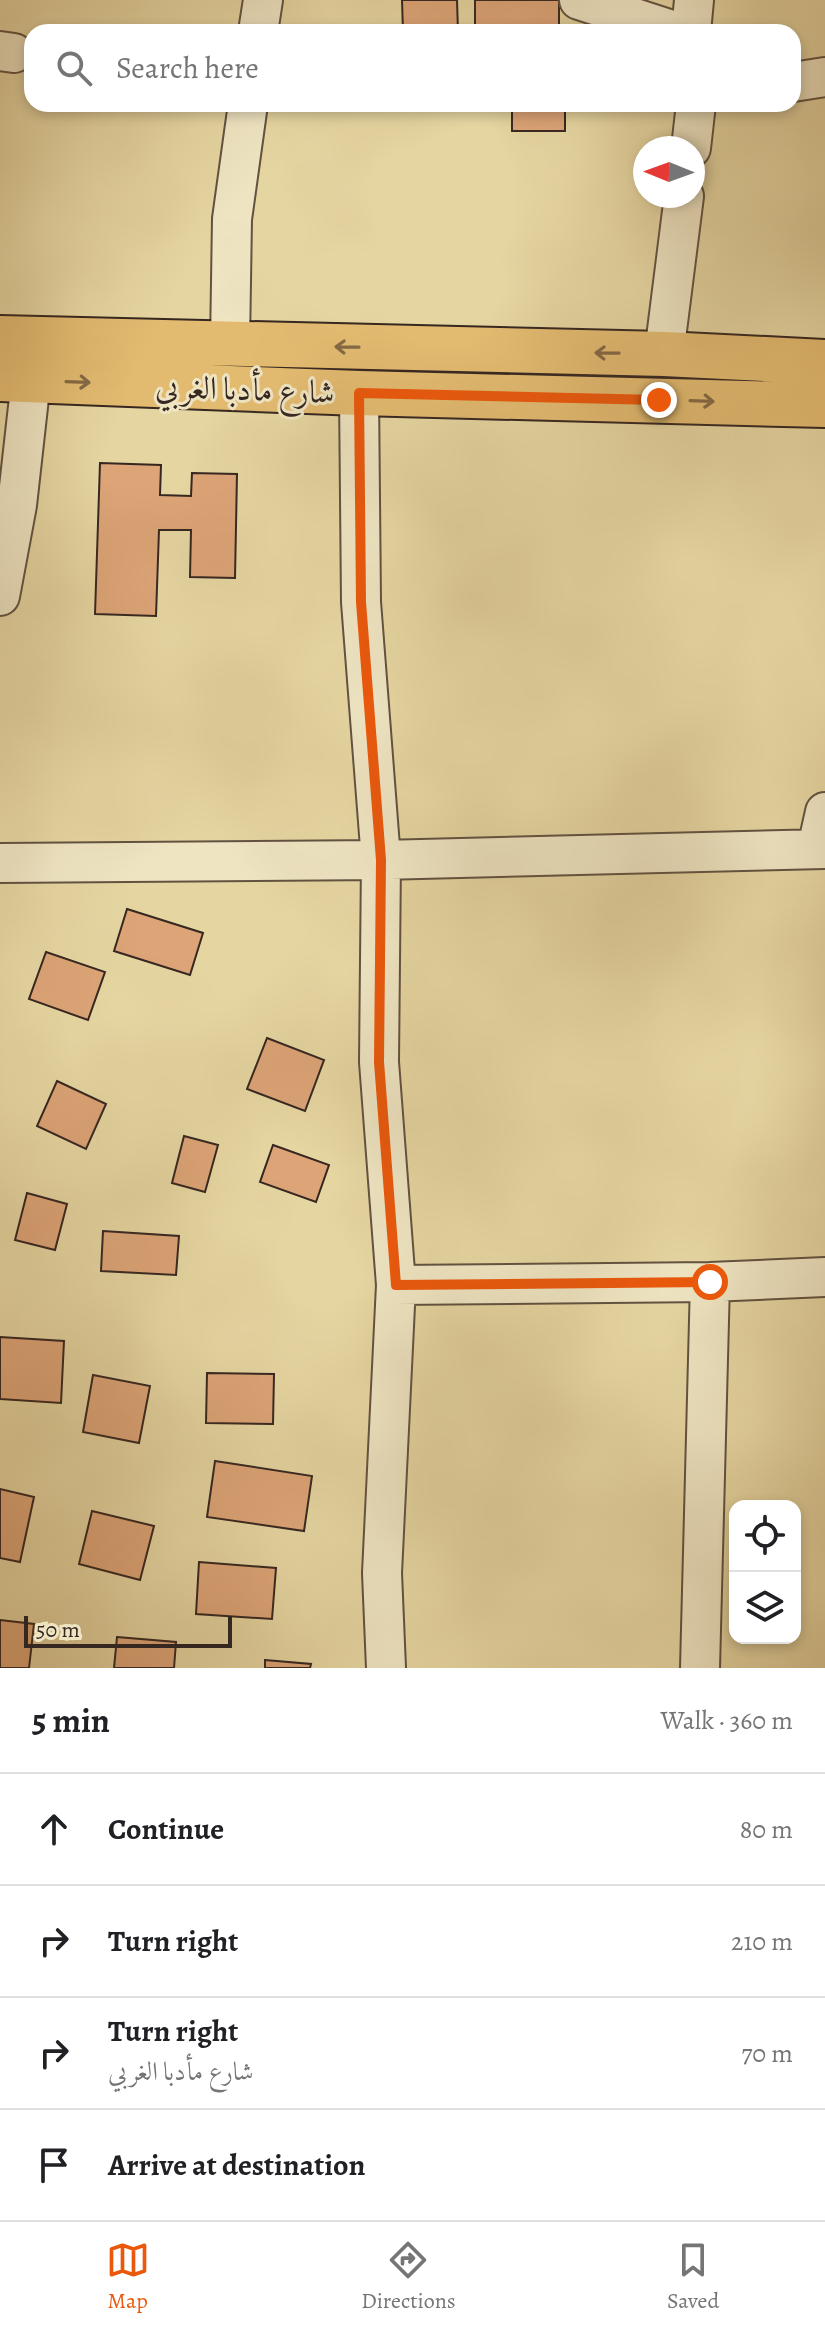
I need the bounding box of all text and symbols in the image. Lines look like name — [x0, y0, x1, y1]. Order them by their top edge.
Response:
search box — [24, 24, 801, 112]
icon: search — [52, 46, 96, 90]
text: Search here — [116, 48, 259, 88]
north arrow — [633, 136, 705, 208]
one-way arrow — [334, 340, 361, 355]
one-way arrow — [594, 345, 621, 360]
street label: شارع مأدبا الغربي — [155, 364, 335, 419]
one-way arrow — [64, 375, 91, 390]
route end — [641, 382, 677, 418]
one-way arrow — [688, 393, 715, 409]
route start — [692, 1264, 728, 1300]
map controls — [729, 1500, 801, 1644]
button: locate — [729, 1500, 801, 1572]
button: layers — [729, 1572, 801, 1644]
scale bar — [24, 1612, 232, 1648]
text: 50 m — [36, 1615, 80, 1645]
text: 5 min — [32, 1697, 110, 1744]
text: Walk · 360 m — [661, 1703, 793, 1738]
icon: ahead — [32, 1807, 76, 1851]
text: Continue — [108, 1809, 224, 1849]
text: 80 m — [740, 1812, 793, 1847]
icon: right — [32, 1919, 76, 1963]
text: Turn right — [108, 1921, 238, 1961]
text: 210 m — [731, 1924, 793, 1959]
text: Turn right — [108, 2011, 238, 2051]
icon: right — [32, 2031, 76, 2075]
text: 70 m — [741, 2036, 793, 2071]
text: شارع مأدبا الغربي — [108, 2054, 254, 2089]
icon: arrive — [32, 2143, 76, 2187]
text: Arrive at destination — [108, 2145, 365, 2185]
tab: Map — [106, 2238, 150, 2316]
tab: Directions — [361, 2238, 456, 2316]
tab: Saved — [667, 2238, 719, 2316]

